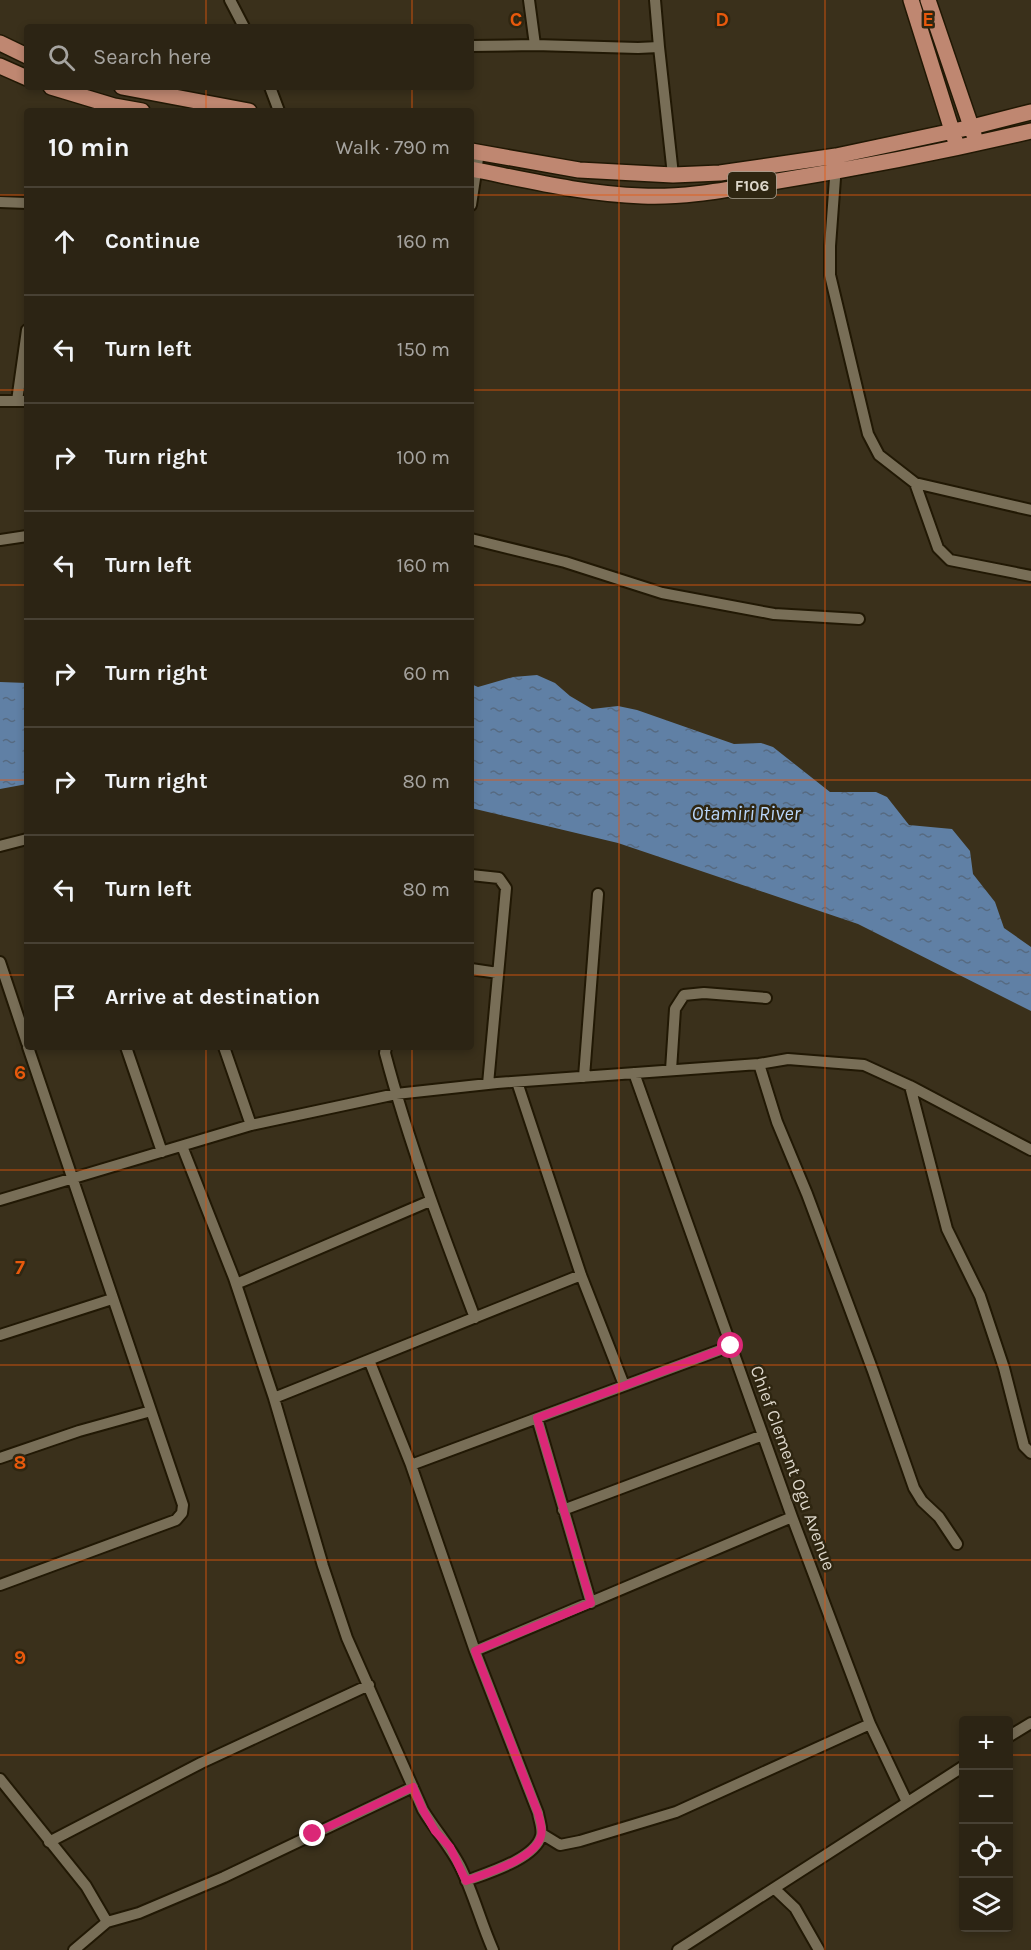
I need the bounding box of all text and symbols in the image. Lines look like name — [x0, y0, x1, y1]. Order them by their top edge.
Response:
text: C — [510, 8, 522, 31]
text: D — [715, 8, 729, 31]
text: E — [922, 8, 934, 31]
search box — [24, 24, 474, 90]
icon: search — [45, 41, 78, 74]
text: Search here — [93, 44, 211, 70]
text: 10 min — [48, 132, 130, 163]
text: Walk · 790 m — [335, 136, 450, 159]
road number: F106 — [728, 172, 776, 198]
icon: ahead — [48, 225, 81, 258]
text: Continue — [105, 228, 200, 254]
text: 160 m — [397, 230, 450, 253]
icon: left — [48, 333, 81, 366]
text: Turn left — [105, 336, 192, 362]
text: 150 m — [397, 338, 450, 361]
icon: right — [48, 441, 81, 474]
text: Turn right — [105, 444, 208, 470]
text: 100 m — [396, 446, 450, 469]
icon: left — [48, 549, 81, 582]
text: Turn left — [105, 552, 192, 578]
text: 160 m — [397, 554, 450, 577]
icon: right — [48, 657, 81, 690]
text: Turn right — [105, 660, 208, 686]
text: 60 m — [403, 662, 450, 685]
icon: right — [48, 765, 81, 798]
text: Turn right — [105, 768, 208, 794]
text: 80 m — [402, 770, 450, 793]
water label: Otamiri River — [692, 802, 802, 825]
icon: left — [48, 873, 81, 906]
text: Turn left — [105, 876, 192, 902]
text: 80 m — [402, 878, 450, 901]
icon: arrive — [48, 981, 81, 1014]
text: Arrive at destination — [105, 984, 320, 1010]
text: 6 — [14, 1061, 26, 1084]
text: 7 — [15, 1256, 25, 1279]
route start — [717, 1332, 743, 1358]
street label: Chief Clement Ogu Avenue — [746, 1363, 840, 1573]
text: 8 — [14, 1451, 26, 1474]
text: 9 — [14, 1646, 26, 1669]
map controls — [959, 1716, 1013, 1932]
button: + — [959, 1716, 1013, 1770]
button: − — [959, 1770, 1013, 1824]
route end — [299, 1820, 325, 1846]
button: locate — [959, 1824, 1013, 1878]
button: layers — [959, 1878, 1013, 1932]

